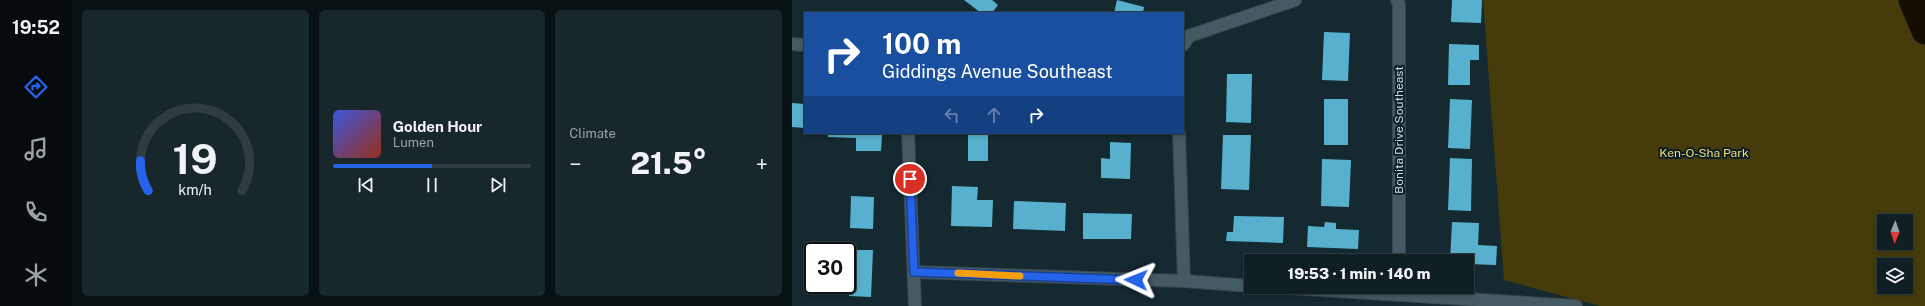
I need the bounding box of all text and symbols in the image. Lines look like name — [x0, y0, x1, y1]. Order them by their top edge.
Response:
text: 19:52 — [12, 17, 60, 38]
text: 100 m — [882, 27, 961, 60]
icon: right — [816, 28, 868, 80]
text: Giddings Avenue Southeast — [882, 61, 1112, 82]
street label: Bonita Drive Southeast — [1392, 66, 1406, 194]
icon: directions — [22, 73, 50, 101]
icon: left — [941, 104, 963, 126]
icon: ahead — [983, 104, 1005, 126]
icon: right — [1025, 104, 1047, 126]
text: Golden Hour — [393, 118, 482, 135]
text: Climate — [569, 126, 616, 141]
text: 19 — [173, 134, 218, 183]
icon: music — [22, 135, 50, 163]
text: Lumen — [393, 135, 434, 150]
text: 21.5° — [630, 145, 707, 181]
park label: Ken-O-Sha Park — [1659, 146, 1749, 160]
text: − — [569, 151, 582, 177]
text: + — [756, 151, 768, 177]
pin — [893, 162, 927, 196]
icon: arrive — [899, 168, 921, 190]
icon: previous — [355, 174, 377, 196]
icon: pause — [421, 174, 443, 196]
icon: next — [487, 174, 509, 196]
text: km/h — [179, 181, 212, 198]
icon: phone — [22, 198, 50, 226]
north arrow — [1877, 214, 1913, 250]
map controls — [1877, 214, 1913, 294]
speed limit sign: 30 — [804, 242, 856, 294]
button: layers — [1877, 258, 1913, 294]
position arrow — [1115, 259, 1157, 301]
icon: climate — [22, 261, 50, 289]
text: 19:53 · 1 min · 140 m — [1288, 265, 1430, 282]

